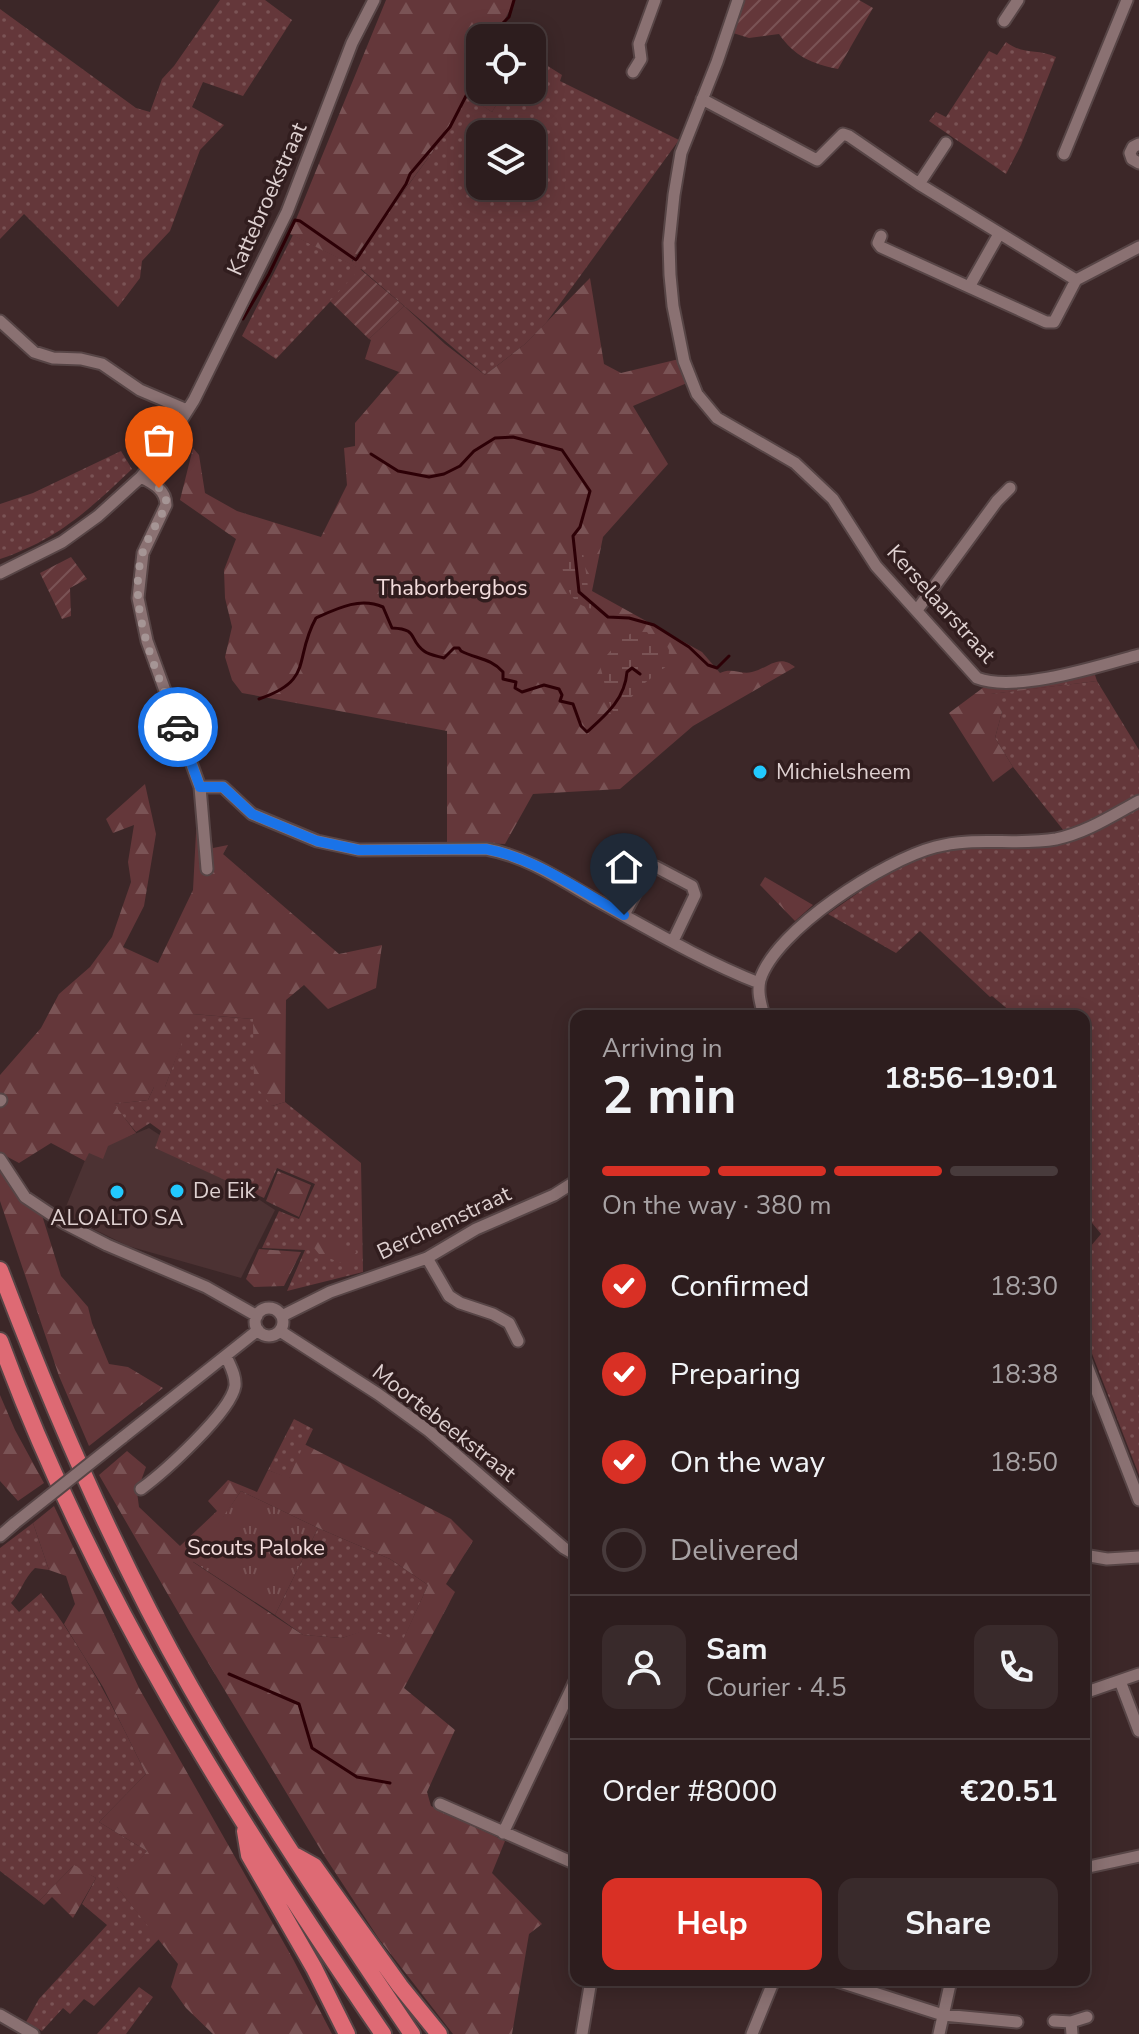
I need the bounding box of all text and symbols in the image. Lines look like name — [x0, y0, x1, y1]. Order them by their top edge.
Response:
map controls — [466, 24, 546, 200]
button: locate — [466, 24, 546, 104]
street label: Kattebroekstraat — [220, 118, 314, 280]
button: layers — [466, 120, 546, 200]
pin — [125, 406, 193, 488]
icon: bag — [137, 418, 181, 462]
street label: Kerselaarstraat — [880, 538, 1002, 670]
park label: Thaborbergbos — [376, 573, 528, 603]
courier — [138, 687, 218, 767]
icon: car — [156, 705, 200, 749]
place label: Michielsheem — [776, 757, 911, 787]
marker: Michielsheem — [751, 763, 769, 781]
pin — [590, 833, 658, 915]
icon: home — [602, 845, 646, 889]
text: Arriving in — [602, 1031, 723, 1066]
text: 18:56–19:01 — [884, 1058, 1058, 1099]
text: 2 min — [602, 1060, 737, 1131]
place label: De Eik — [193, 1176, 257, 1206]
street label: Berchemstraat — [372, 1179, 516, 1267]
marker: De Eik — [168, 1182, 186, 1200]
marker: ALOALTO SA — [108, 1183, 126, 1201]
text: On the way · 380 m — [602, 1188, 831, 1223]
place label: ALOALTO SA — [50, 1203, 184, 1233]
icon: check — [602, 1264, 646, 1308]
text: Confirmed — [670, 1266, 810, 1307]
text: 18:30 — [990, 1269, 1058, 1304]
icon: check — [602, 1352, 646, 1396]
text: Preparing — [670, 1354, 801, 1395]
street label: Moortebeekstraat — [366, 1357, 522, 1489]
text: 18:38 — [990, 1357, 1058, 1392]
icon: check — [602, 1440, 646, 1484]
text: On the way — [670, 1442, 825, 1483]
text: 18:50 — [990, 1445, 1058, 1480]
text: Delivered — [670, 1530, 799, 1571]
park label: Scouts Paloke — [187, 1533, 325, 1563]
button: person — [602, 1625, 686, 1709]
button: phone — [974, 1625, 1058, 1709]
text: Sam — [706, 1629, 768, 1670]
text: Courier · 4.5 — [706, 1670, 847, 1705]
text: Order #8000 — [602, 1771, 777, 1812]
text: €20.51 — [961, 1771, 1058, 1812]
button: Help — [602, 1878, 822, 1970]
button: Share — [838, 1878, 1058, 1970]

